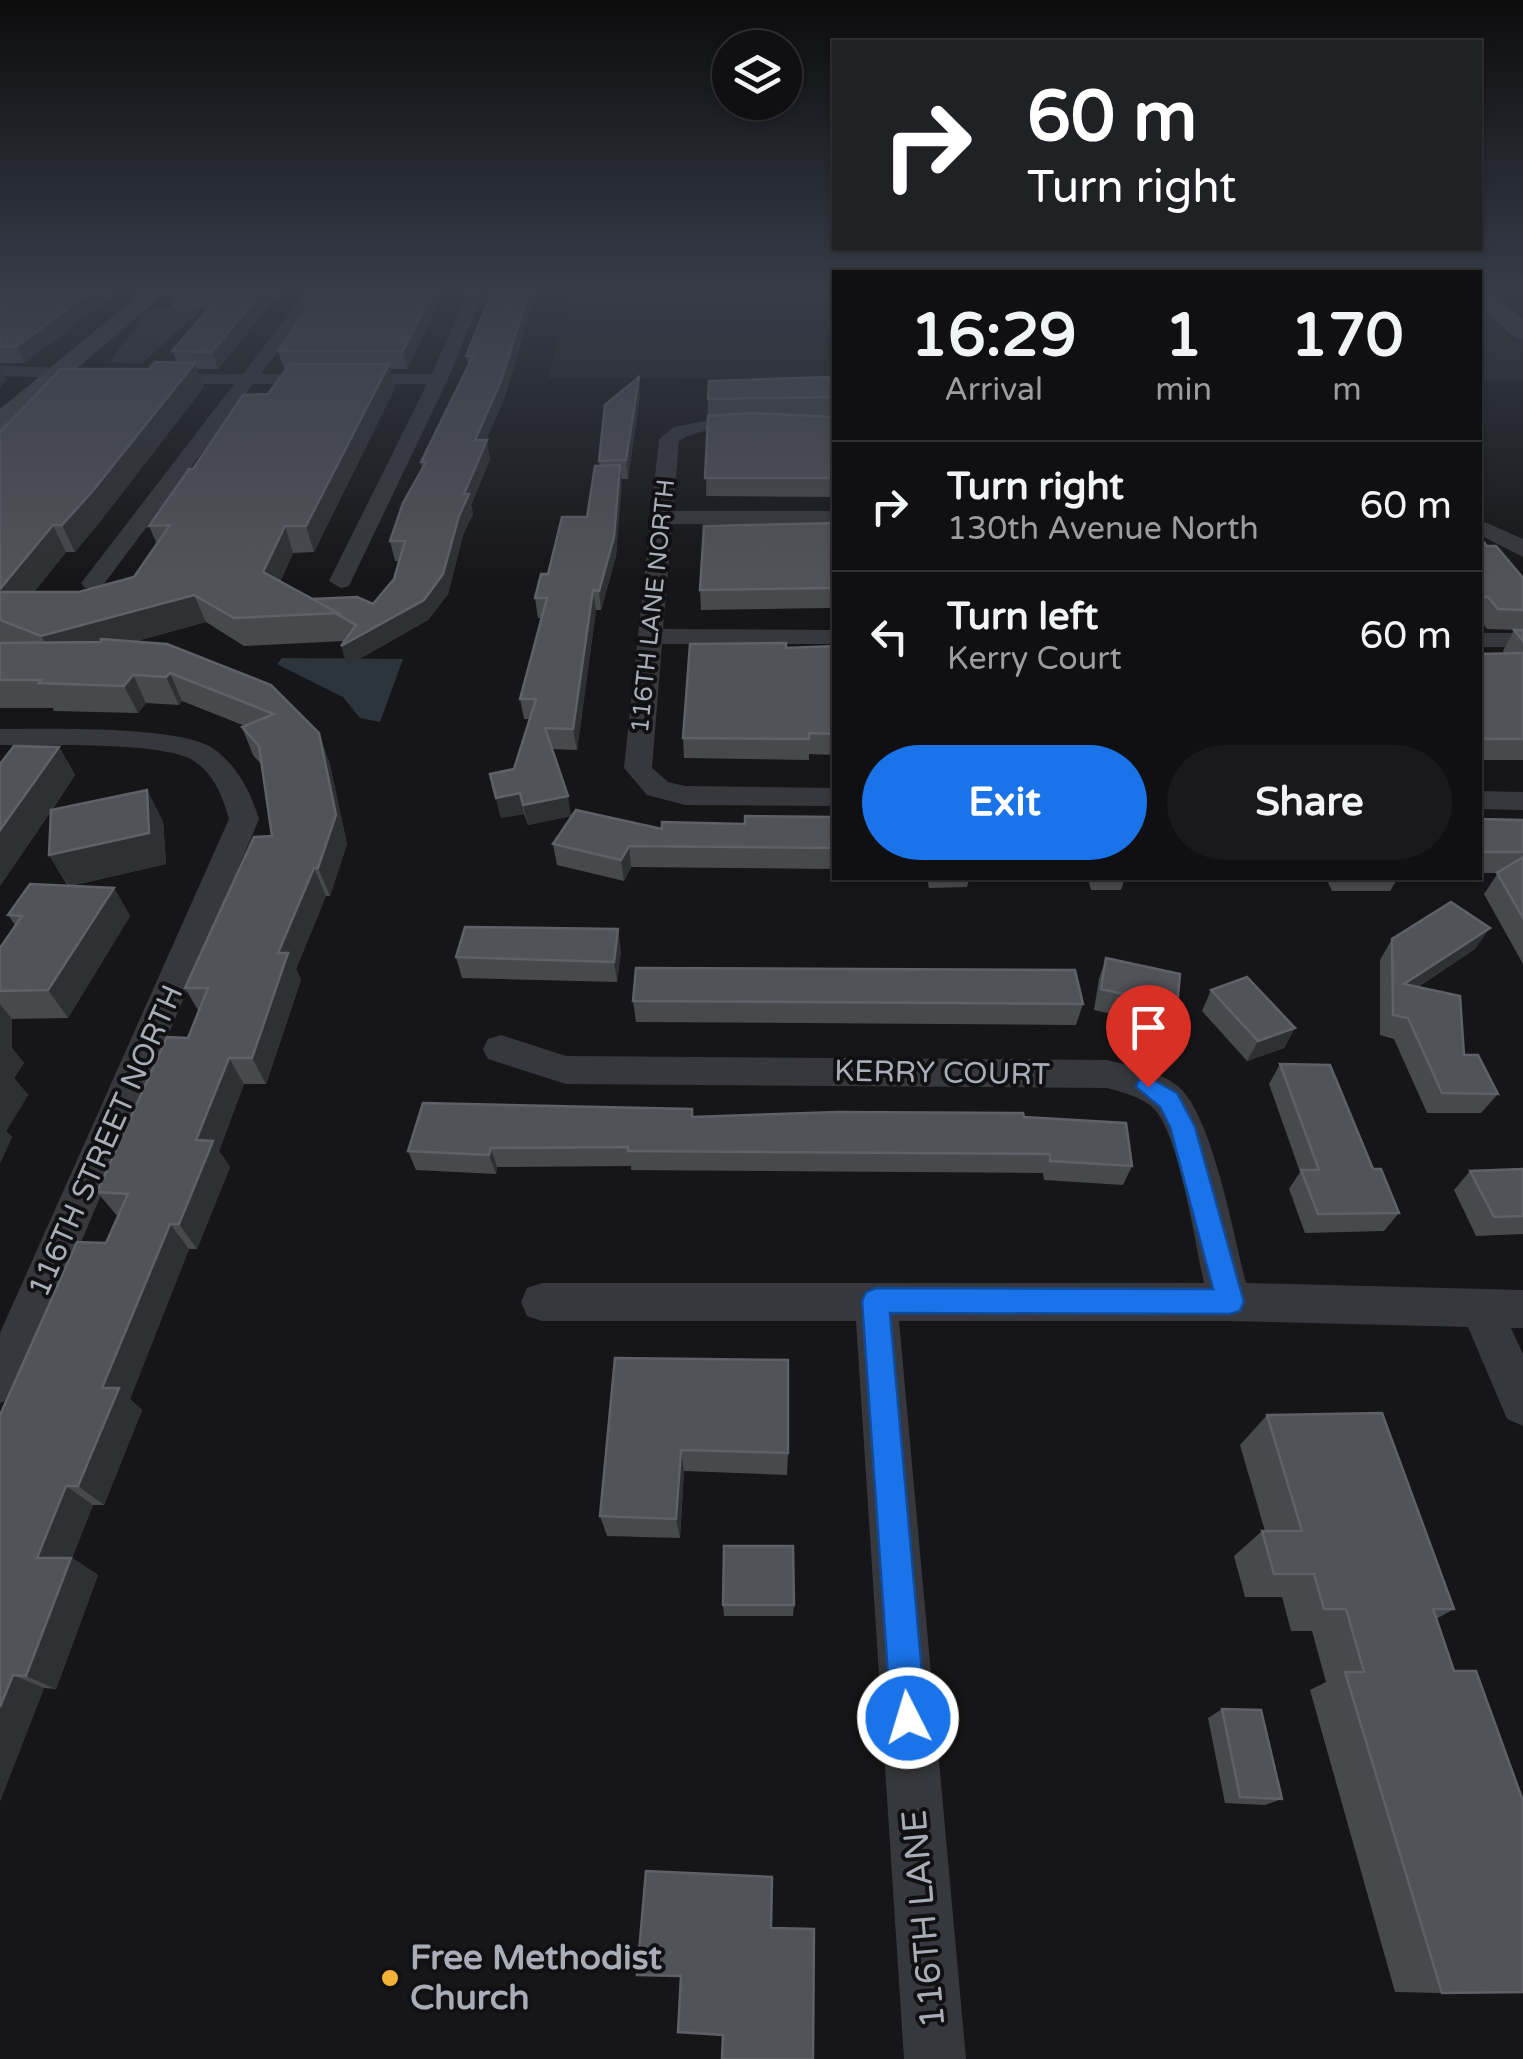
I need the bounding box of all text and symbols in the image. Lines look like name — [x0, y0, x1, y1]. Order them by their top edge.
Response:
map controls — [712, 30, 802, 120]
button: layers — [712, 30, 802, 120]
text: 60 m — [1027, 76, 1197, 160]
icon: right — [862, 80, 992, 210]
text: Turn right — [1027, 161, 1236, 215]
text: 16:29 — [910, 300, 1077, 372]
text: 1 — [1165, 300, 1202, 372]
text: 170 — [1290, 300, 1404, 372]
text: Arrival — [944, 371, 1043, 409]
text: min — [1155, 371, 1212, 409]
text: m — [1332, 371, 1362, 409]
text: Turn right — [947, 464, 1124, 510]
street label: 116TH LANE NORTH — [625, 478, 681, 734]
icon: right — [862, 479, 917, 534]
text: 60 m — [1360, 483, 1452, 529]
text: 130th Avenue North — [947, 510, 1259, 548]
text: Turn left — [947, 594, 1098, 640]
icon: left — [862, 609, 917, 664]
text: 60 m — [1360, 613, 1452, 659]
text: Kerry Court — [947, 640, 1122, 678]
button: Exit — [862, 745, 1147, 860]
button: Share — [1167, 745, 1452, 860]
street label: 116TH STREET NORTH — [20, 979, 192, 1303]
pin — [1106, 985, 1191, 1088]
icon: arrive — [1121, 1000, 1176, 1055]
street label: KERRY COURT — [834, 1053, 1050, 1093]
position arrow — [856, 1666, 960, 1770]
street label: 116TH LANE — [894, 1808, 954, 2030]
place label: Free Methodist Church — [410, 1937, 662, 2019]
marker: Free Methodist Church — [379, 1967, 401, 1989]

